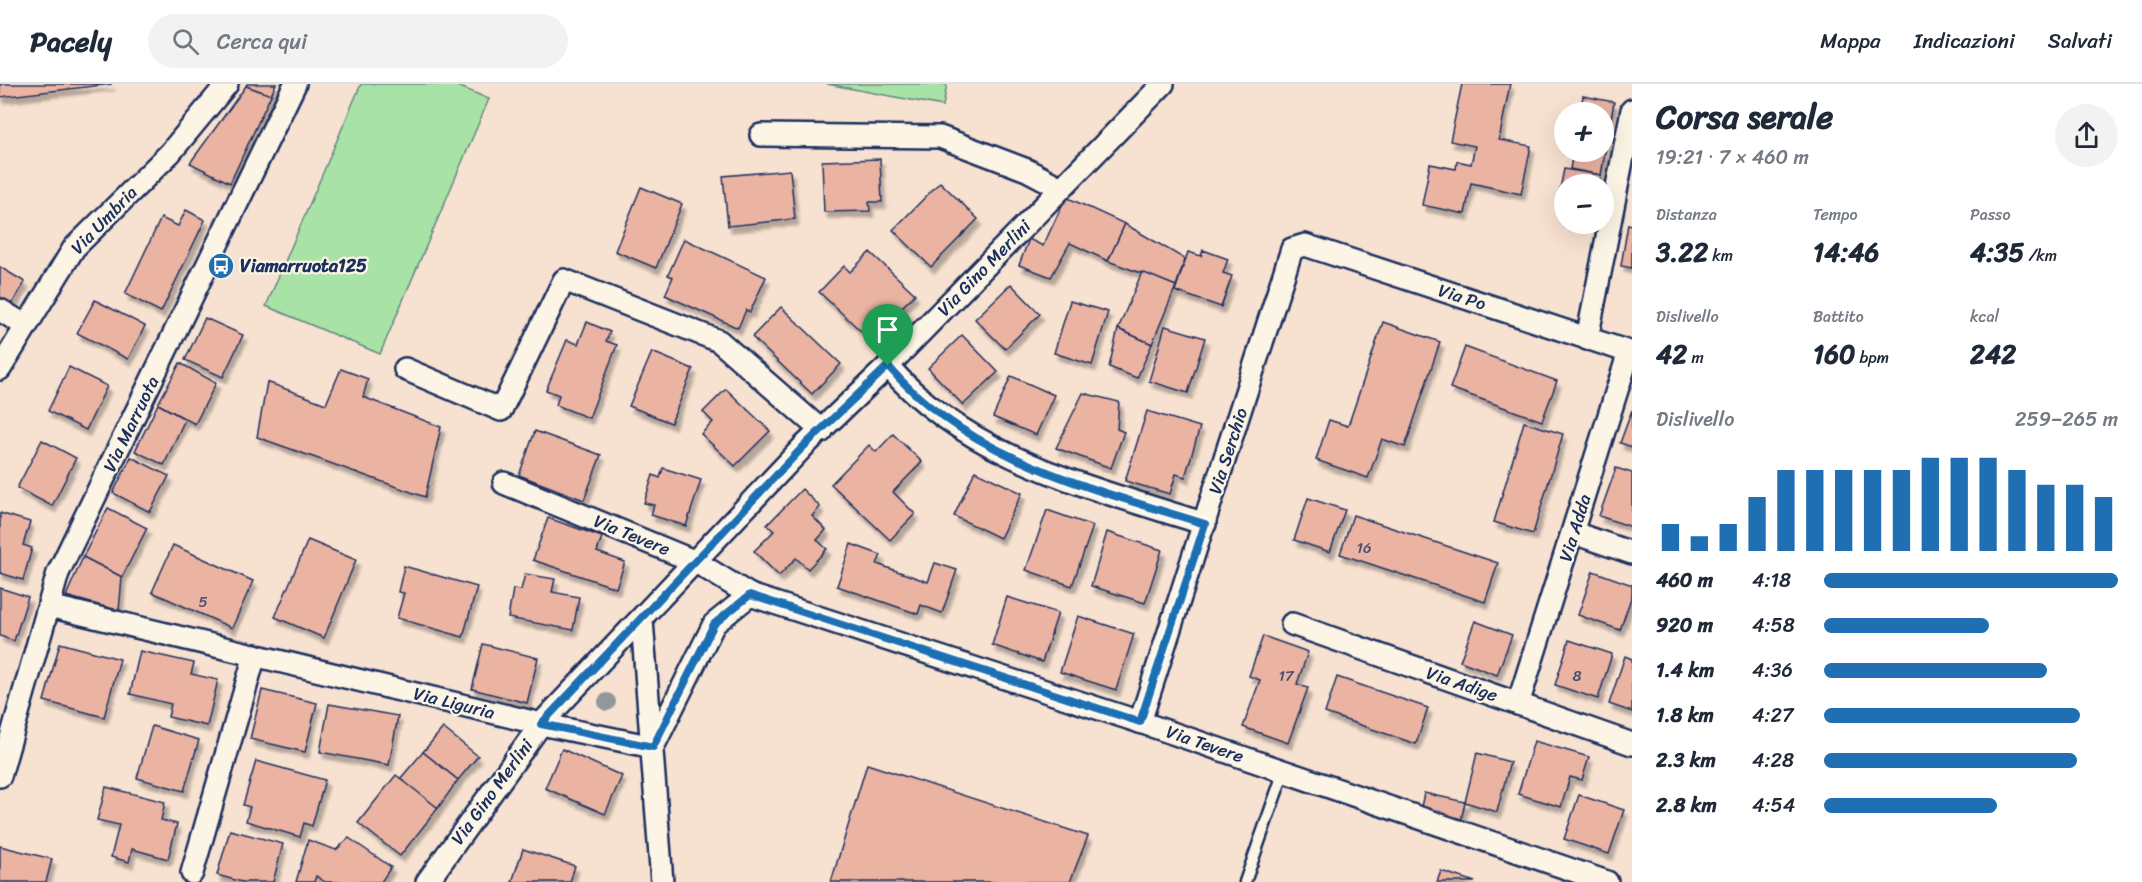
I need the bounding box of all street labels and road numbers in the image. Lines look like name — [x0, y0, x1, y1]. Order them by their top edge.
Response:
street label: Via Umbria — [63, 178, 145, 262]
street label: Via Gino Merlini — [929, 211, 1040, 324]
street label: Via Po — [1434, 274, 1490, 320]
street label: Via Marruota — [94, 370, 168, 478]
street label: Via Serchio — [1199, 404, 1257, 498]
street label: Via Adda — [1550, 490, 1600, 566]
street label: Via Tevere — [589, 505, 675, 565]
street label: Via Adige — [1422, 657, 1502, 711]
street label: Via Liguria — [410, 677, 498, 729]
street label: Via Tevere — [1162, 716, 1248, 772]
street label: Via Gino Merlini — [442, 731, 542, 852]

